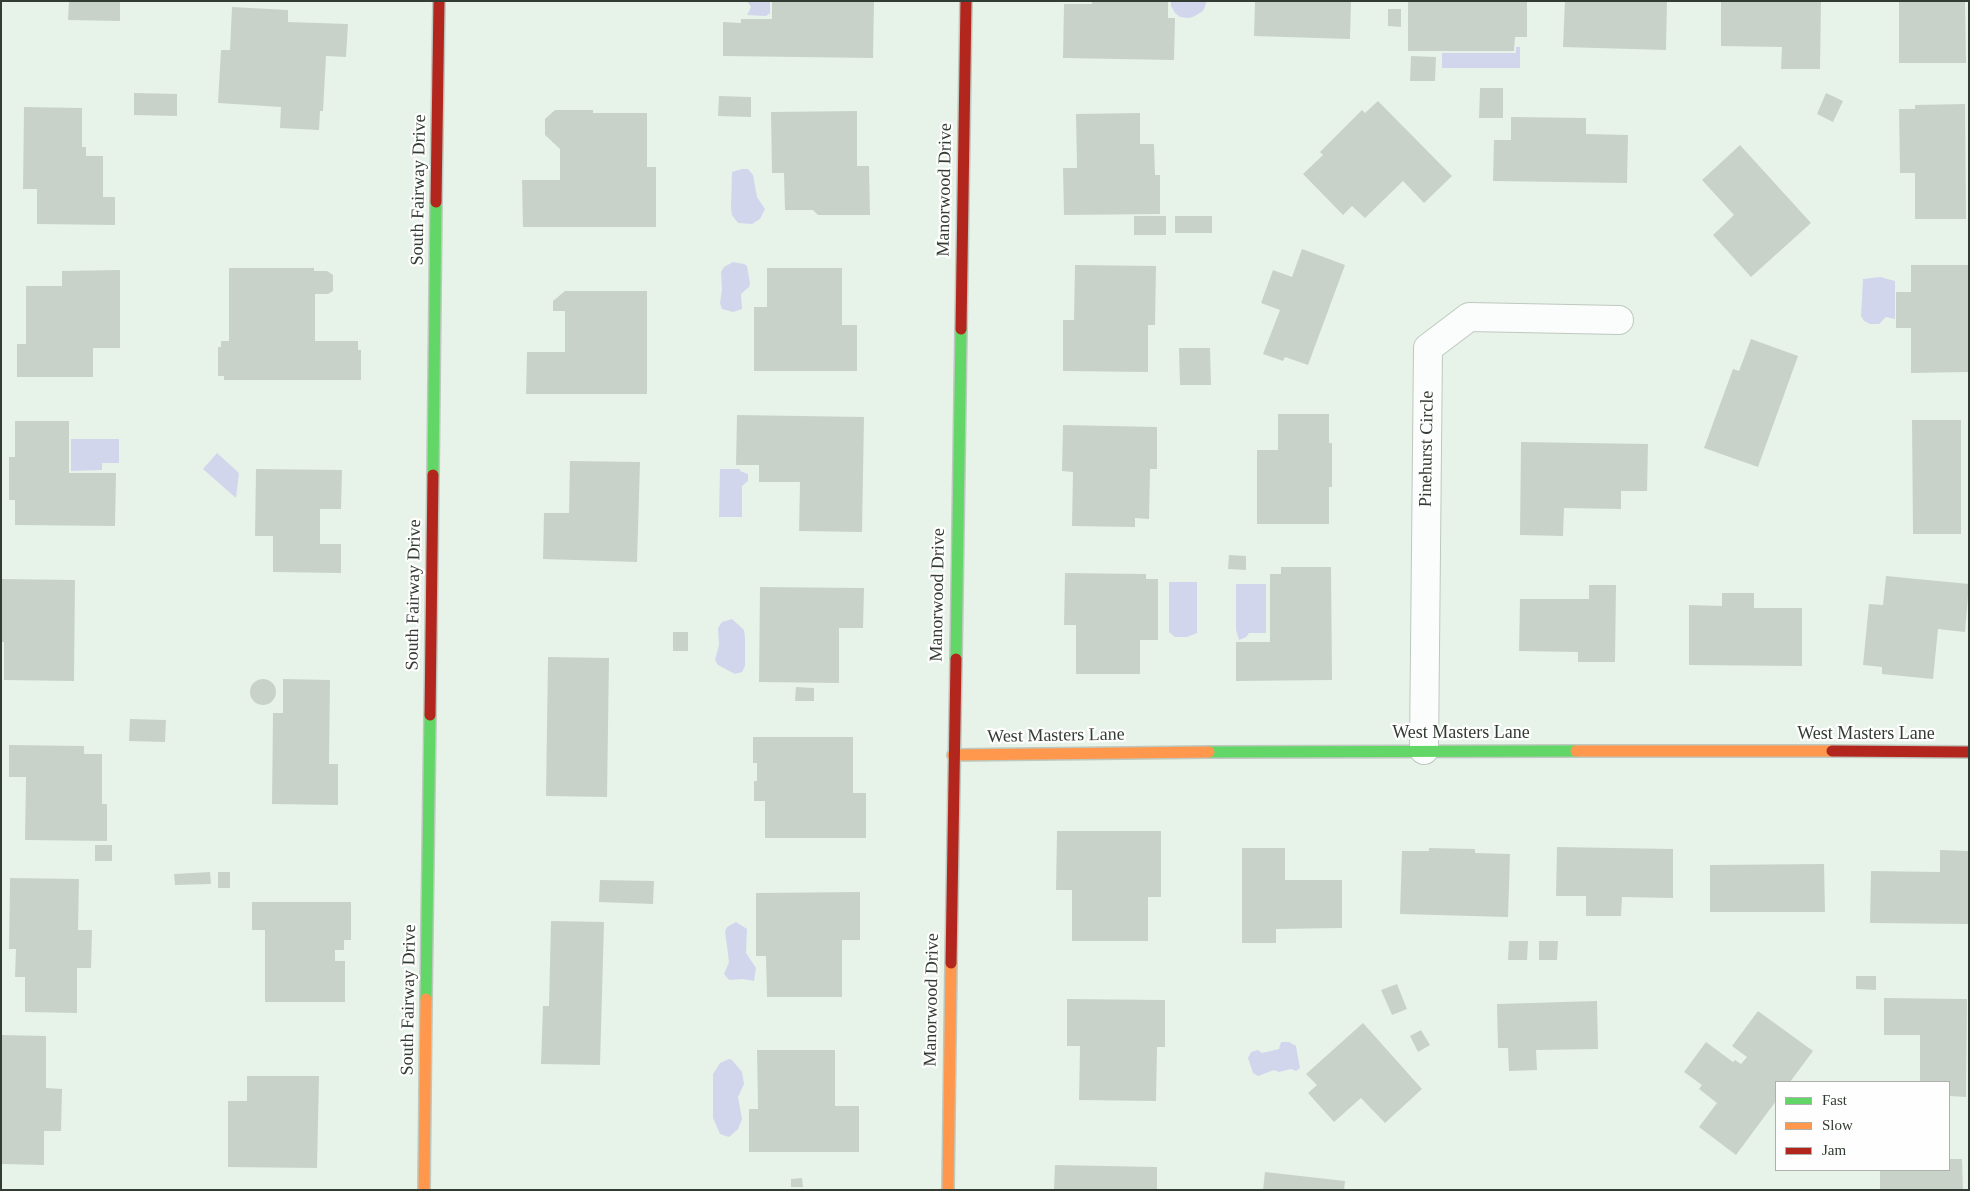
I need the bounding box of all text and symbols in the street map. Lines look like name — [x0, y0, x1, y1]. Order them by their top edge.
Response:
street label: South Fairway Drive — [407, 114, 431, 266]
street label: Manorwood Drive — [933, 123, 957, 257]
street label: Pinehurst Circle — [1415, 391, 1439, 507]
street label: South Fairway Drive — [402, 519, 426, 671]
street label: Manorwood Drive — [926, 528, 950, 662]
street label: West Masters Lane — [1392, 722, 1530, 744]
street label: West Masters Lane — [1797, 723, 1935, 745]
street label: West Masters Lane — [987, 724, 1125, 748]
street label: South Fairway Drive — [397, 924, 421, 1076]
street label: Manorwood Drive — [920, 933, 944, 1067]
legend — [1775, 1081, 1950, 1171]
text: Fast — [1822, 1092, 1847, 1108]
text: Slow — [1822, 1117, 1853, 1133]
text: Jam — [1822, 1142, 1846, 1158]

